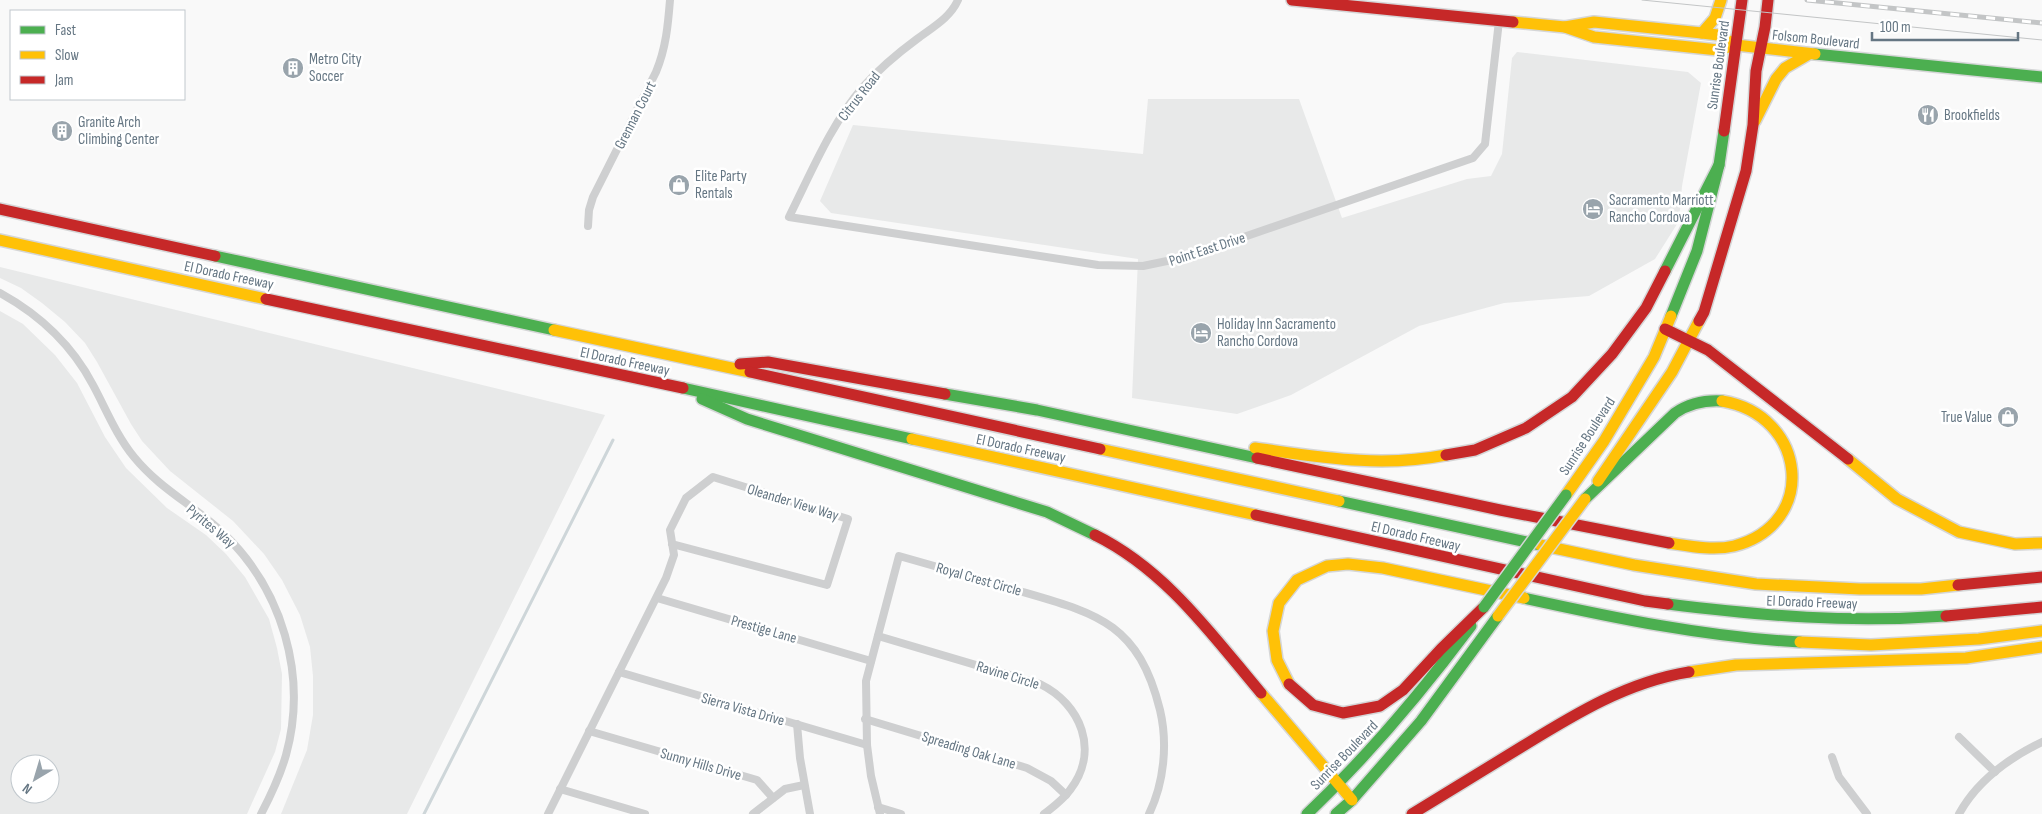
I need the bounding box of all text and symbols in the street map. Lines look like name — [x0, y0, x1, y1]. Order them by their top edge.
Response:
legend — [10, 10, 185, 100]
scale bar — [1872, 10, 2018, 42]
text: 100 m — [1880, 18, 1911, 37]
street label: Sunrise Boulevard — [1703, 19, 1734, 111]
text: Fast — [55, 21, 77, 40]
street label: Folsom Boulevard — [1771, 25, 1861, 54]
text: Slow — [55, 46, 79, 65]
place label: Metro City Soccer — [309, 50, 362, 86]
building icon: Metro City Soccer — [281, 56, 305, 80]
street label: Citrus Road — [834, 68, 885, 125]
text: Jam — [54, 71, 73, 90]
street label: Grennan Court — [610, 78, 661, 152]
restaurant icon: Brookfields — [1916, 103, 1940, 127]
place label: Brookfields — [1944, 106, 2000, 125]
place label: Granite Arch Climbing Center — [78, 113, 160, 149]
building icon: Granite Arch Climbing Center — [50, 119, 74, 143]
place label: Elite Party Rentals — [695, 167, 747, 203]
shop icon: Elite Party Rentals — [667, 173, 691, 197]
place label: Sacramento Marriott Rancho Cordova — [1609, 191, 1714, 227]
hotel icon: Sacramento Marriott Rancho Cordova — [1581, 197, 1605, 221]
street label: Point East Drive — [1167, 228, 1248, 271]
street label: El Dorado Freeway — [182, 257, 276, 294]
place label: Holiday Inn Sacramento Rancho Cordova — [1217, 315, 1336, 351]
hotel icon: Holiday Inn Sacramento Rancho Cordova — [1189, 321, 1213, 345]
street label: El Dorado Freeway — [578, 343, 672, 380]
street label: Sunrise Boulevard — [1555, 394, 1620, 479]
shop icon: True Value — [1996, 405, 2020, 429]
place label: True Value — [1941, 408, 1992, 427]
street label: El Dorado Freeway — [974, 430, 1068, 467]
street label: Oleander View Way — [745, 480, 841, 525]
street label: Pyrites Way — [182, 500, 239, 553]
street label: El Dorado Freeway — [1369, 517, 1463, 556]
street label: Royal Crest Circle — [934, 558, 1024, 601]
street label: El Dorado Freeway — [1766, 591, 1858, 614]
street label: Prestige Lane — [729, 611, 799, 648]
street label: Ravine Circle — [974, 657, 1042, 694]
street label: Sierra Vista Drive — [699, 689, 787, 730]
street label: Sunrise Boulevard — [1306, 717, 1382, 794]
street label: Spreading Oak Lane — [920, 727, 1018, 774]
street label: Sunny Hills Drive — [658, 744, 744, 785]
north arrow — [10, 754, 60, 804]
text: N — [19, 780, 35, 798]

